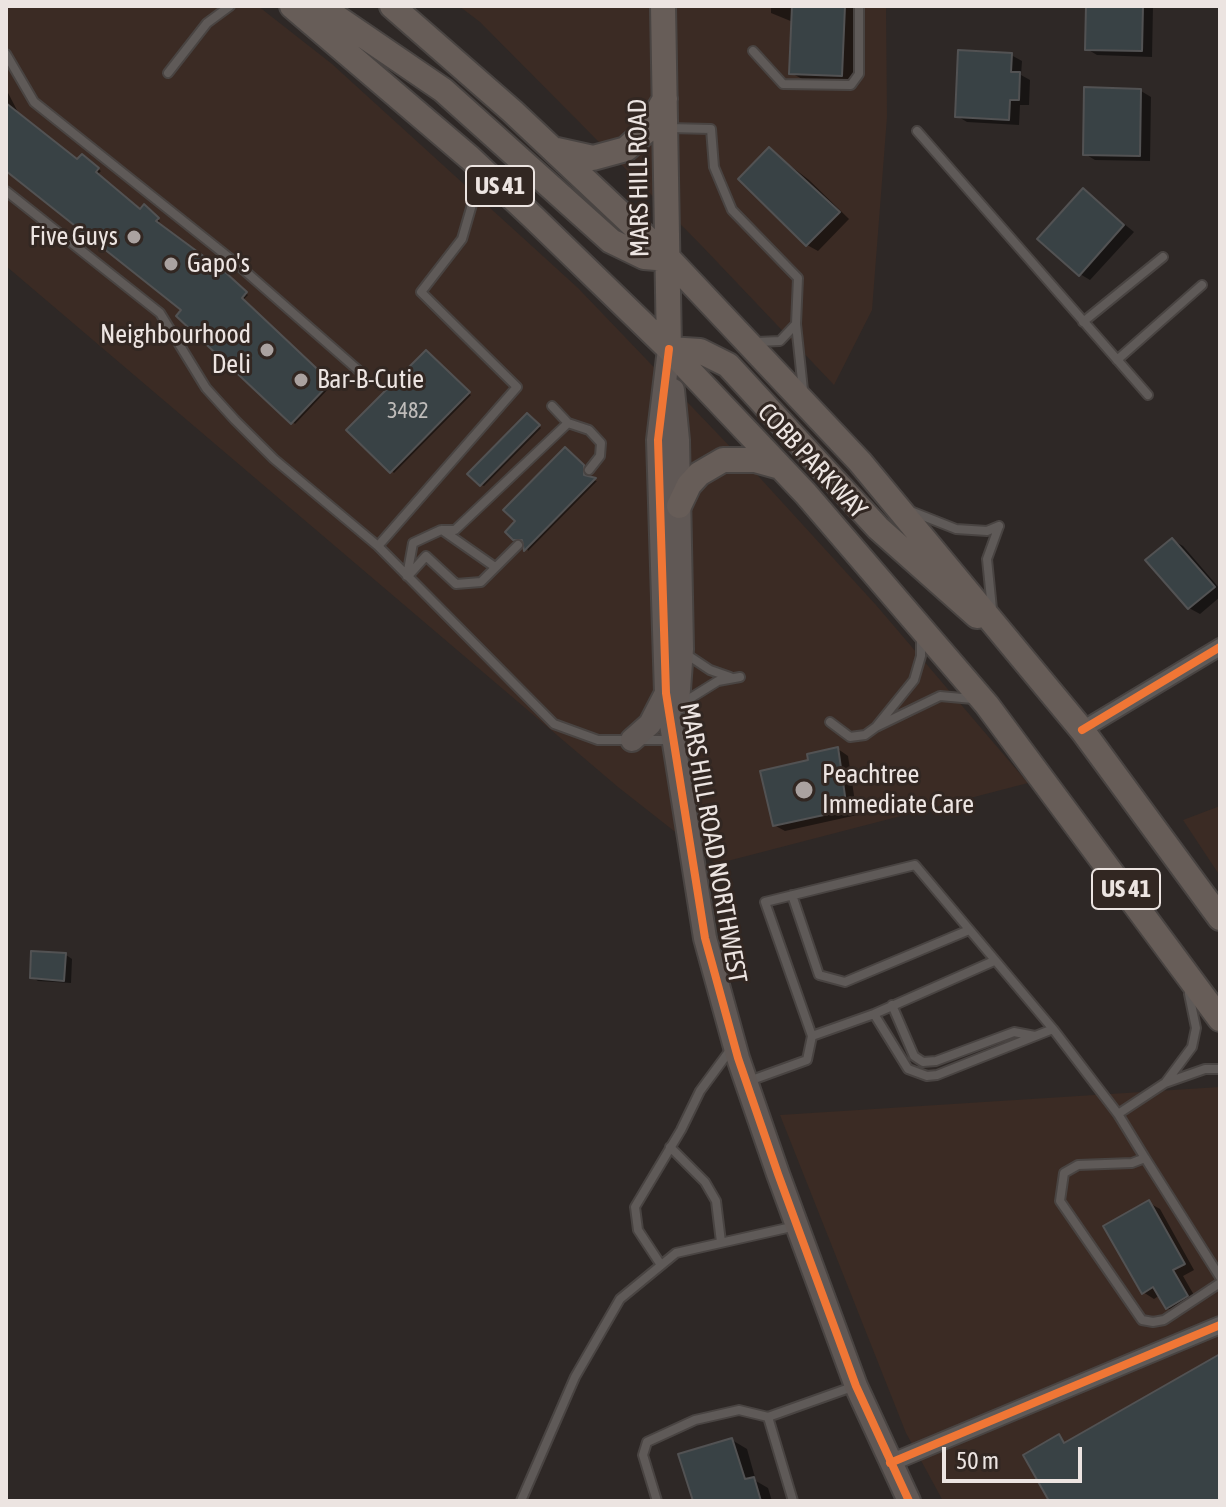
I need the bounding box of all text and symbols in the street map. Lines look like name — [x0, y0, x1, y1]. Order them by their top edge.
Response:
street label: MARS HILL ROAD — [622, 99, 656, 257]
road number: US 41 — [466, 166, 534, 206]
place label: Five Guys — [29, 221, 118, 253]
marker: Five Guys — [125, 228, 143, 246]
place label: Gapo's — [187, 248, 250, 280]
marker: Gapo's — [162, 255, 180, 273]
place label: Neighbourhood Deli — [100, 319, 251, 380]
marker: Neighbourhood Deli — [258, 341, 276, 359]
place label: Bar-B-Cutie — [317, 364, 424, 396]
marker: Bar-B-Cutie — [292, 371, 310, 389]
street label: COBB PARKWAY — [751, 397, 873, 525]
house number: 3482 — [387, 398, 429, 424]
street label: MARS HILL ROAD NORTHWEST — [673, 700, 753, 986]
place label: Peachtree Immediate Care — [822, 759, 974, 820]
marker: Peachtree Immediate Care — [793, 779, 815, 801]
road number: US 41 — [1092, 869, 1160, 909]
scale bar — [946, 1431, 1086, 1481]
text: 50 m — [956, 1447, 999, 1474]

